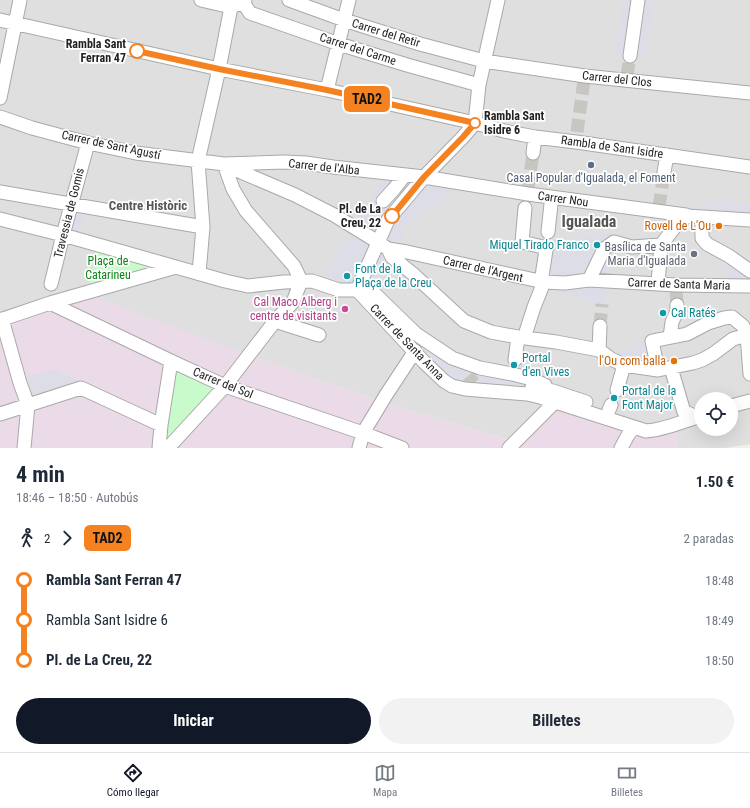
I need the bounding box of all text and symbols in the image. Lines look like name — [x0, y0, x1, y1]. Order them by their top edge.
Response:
street label: Carrer del Retir — [350, 16, 422, 50]
street label: Carrer del Carme — [318, 30, 398, 68]
place label: Rambla Sant Ferran 47 — [66, 37, 126, 65]
marker: Rambla Sant Ferran 47 — [129, 43, 145, 59]
street label: Carrer del Clos — [581, 68, 653, 90]
line badge: TAD2 — [339, 86, 395, 112]
text: TAD2 — [352, 91, 382, 107]
place label: Rambla Sant Isidre 6 — [484, 109, 545, 137]
marker: Rambla Sant Isidre 6 — [469, 117, 481, 129]
street label: Carrer de Sant Agustí — [60, 128, 163, 163]
street label: Rambla de Sant Isidre — [560, 133, 664, 161]
street label: Carrer de l'Alba — [288, 156, 361, 178]
marker: Casal Popular d'Igualada, el Foment — [586, 160, 596, 170]
street label: Travessia de Gomis — [51, 166, 87, 260]
place label: Casal Popular d'Igualada, el Foment — [506, 171, 676, 185]
street label: Carrer Nou — [537, 189, 589, 210]
district label: Centre Històric — [109, 198, 187, 213]
place label: Pl. de La Creu, 22 — [339, 202, 381, 230]
marker: Pl. de La Creu, 22 — [384, 208, 400, 224]
district label: Igualada — [562, 212, 617, 231]
place label: Rovell de L'Ou — [645, 219, 711, 233]
marker: Rovell de L'Ou — [714, 221, 724, 231]
place label: Miquel Tirado Franco — [489, 238, 589, 252]
marker: Miquel Tirado Franco — [592, 240, 602, 250]
place label: Basílica de Santa Maria d'Igualada — [604, 240, 686, 268]
marker: Basílica de Santa Maria d'Igualada — [689, 249, 699, 259]
street label: Carrer de l'Argent — [442, 253, 525, 285]
park label: Plaça de Catarineu — [85, 254, 131, 282]
place label: Font de la Plaça de la Creu — [355, 262, 432, 290]
marker: Font de la Plaça de la Creu — [342, 271, 352, 281]
street label: Carrer de Santa Maria — [627, 275, 731, 293]
place label: Cal Maco Alberg i centre de visitants — [250, 295, 337, 323]
street label: Carrer de Santa Anna — [367, 301, 447, 383]
marker: Cal Maco Alberg i centre de visitants — [340, 304, 350, 314]
place label: Cal Ratés — [671, 306, 716, 320]
marker: Cal Ratés — [658, 308, 668, 318]
place label: Portal d'en Vives — [522, 351, 570, 379]
place label: l'Ou com balla — [599, 354, 666, 368]
marker: l'Ou com balla — [669, 356, 679, 366]
marker: Portal d'en Vives — [509, 360, 519, 370]
street label: Carrer del Sol — [191, 365, 255, 401]
place label: Portal de la Font Major — [622, 384, 676, 412]
map controls — [694, 392, 738, 436]
button: locate — [694, 392, 738, 436]
marker: Portal de la Font Major — [609, 393, 619, 403]
text: 4 min — [16, 462, 65, 487]
text: 1.50 € — [696, 473, 734, 491]
text: 18:46 – 18:50 · Autobús — [16, 490, 139, 505]
icon: walk — [16, 527, 38, 549]
icon: forward — [56, 527, 78, 549]
text: TAD2 — [92, 530, 123, 546]
text: 2 — [44, 531, 50, 546]
text: 2 paradas — [683, 531, 734, 546]
text: Rambla Sant Ferran 47 — [46, 571, 182, 589]
text: 18:48 — [705, 573, 734, 588]
text: Rambla Sant Isidre 6 — [46, 611, 168, 629]
text: 18:49 — [705, 613, 734, 628]
text: Pl. de La Creu, 22 — [46, 651, 152, 669]
text: 18:50 — [705, 653, 734, 668]
button: Iniciar — [16, 698, 371, 744]
button: Billetes — [379, 698, 734, 744]
tab: Cómo llegar — [107, 762, 159, 799]
tab: Mapa — [373, 762, 397, 799]
tab: Billetes — [611, 762, 643, 799]

